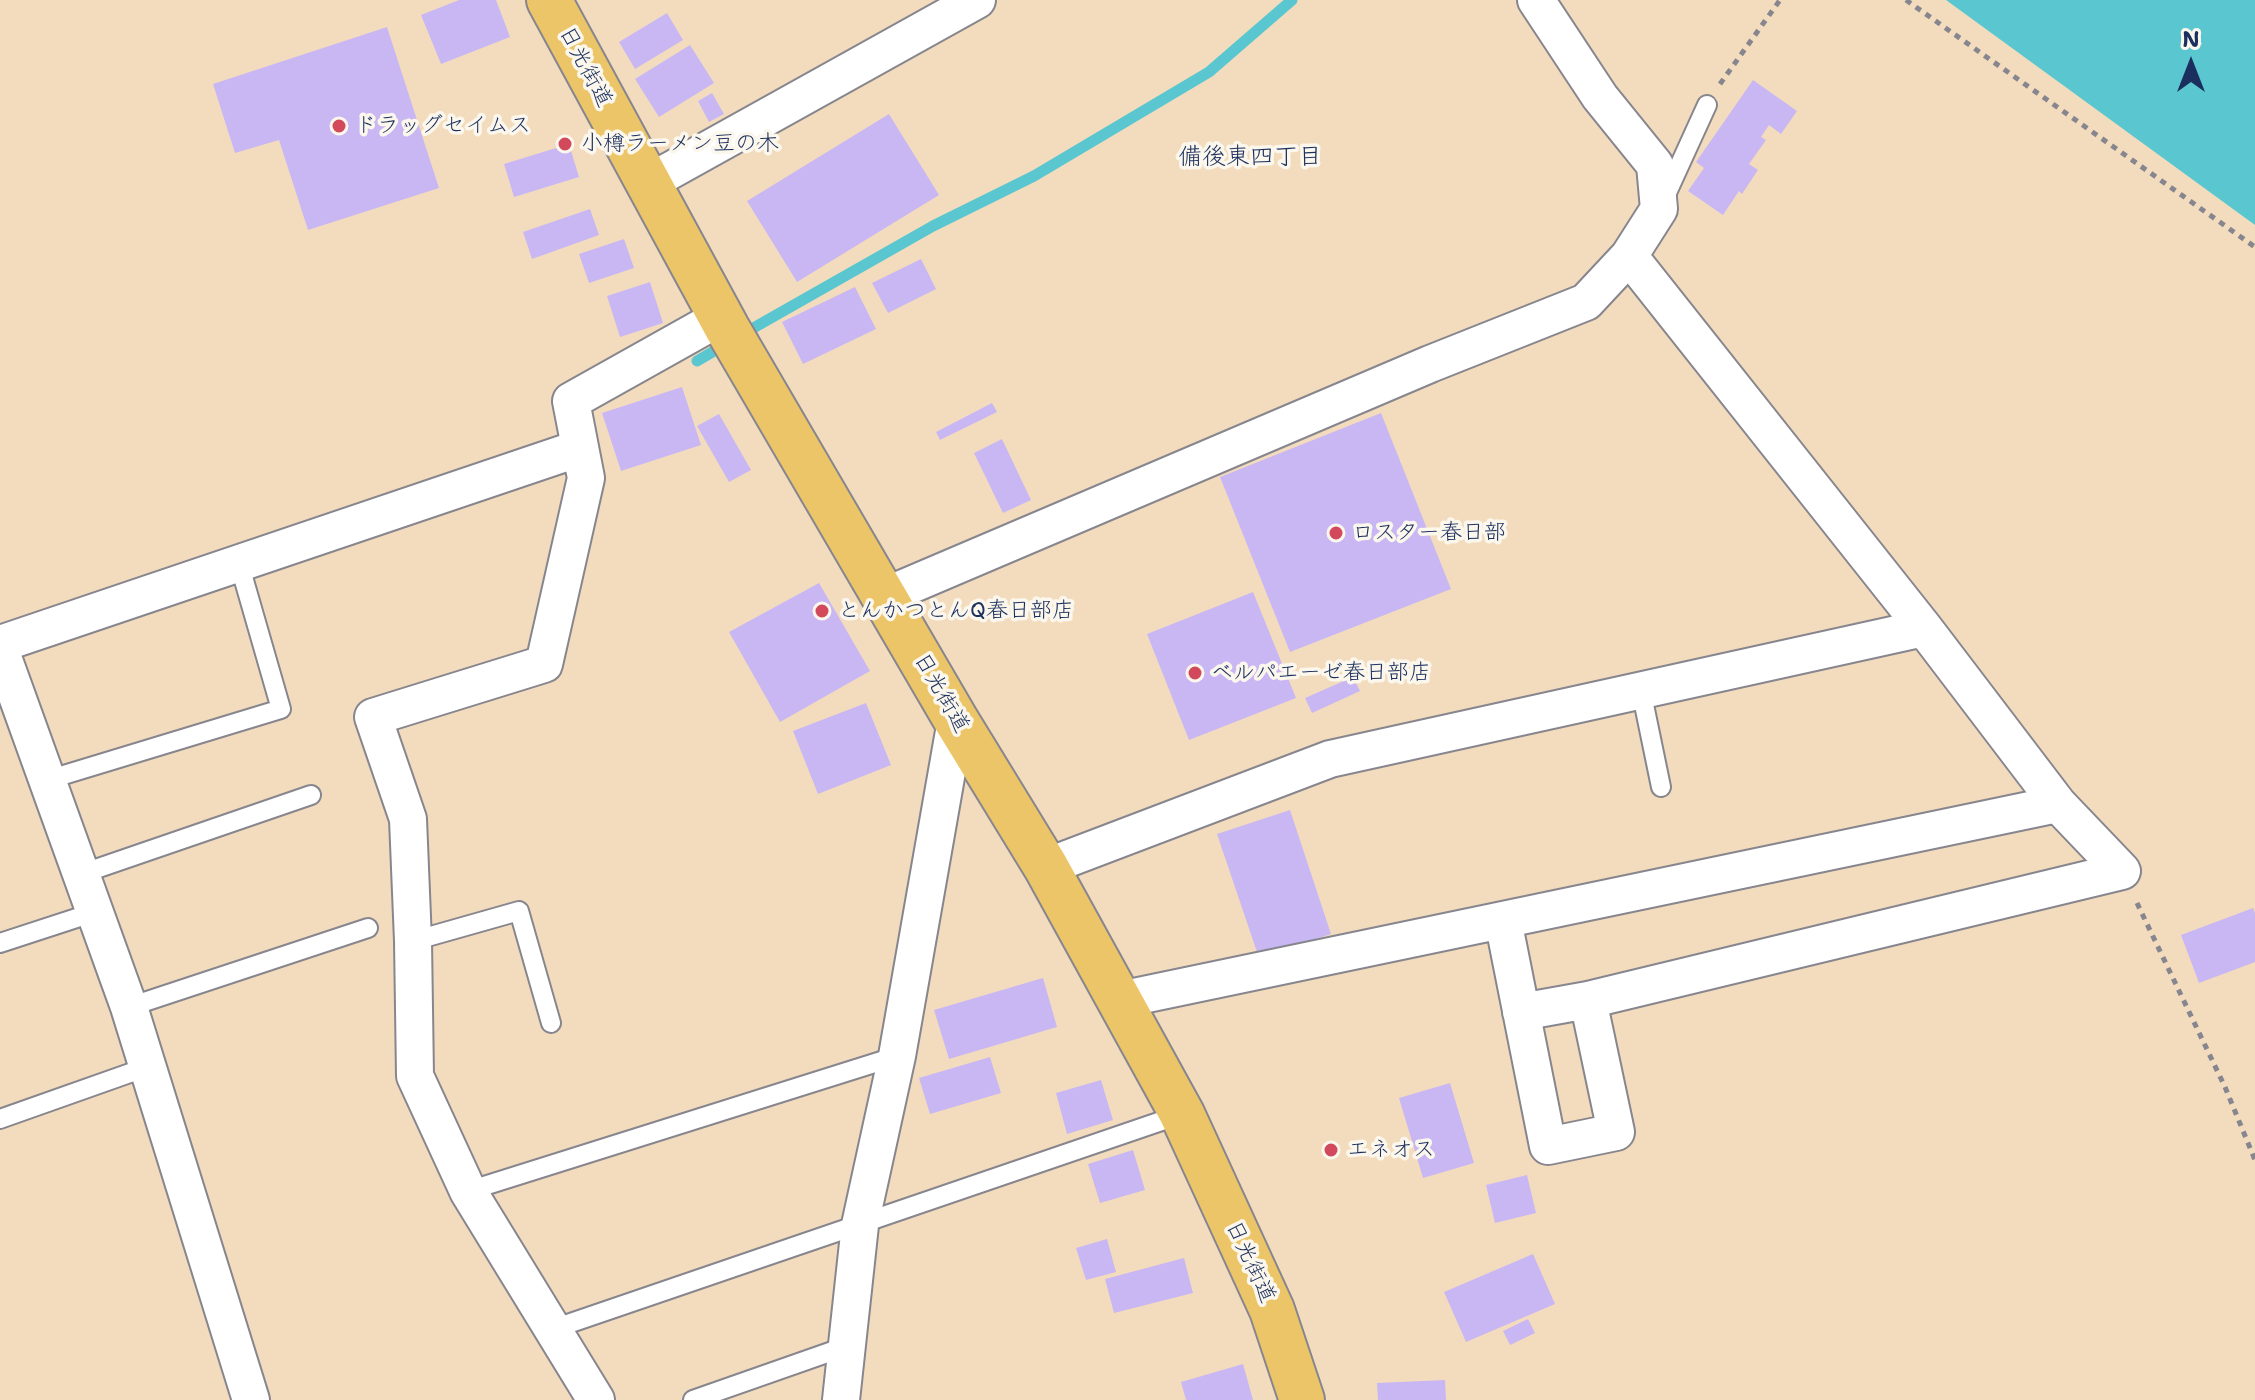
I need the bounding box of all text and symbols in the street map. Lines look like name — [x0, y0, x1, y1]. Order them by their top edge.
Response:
street label: 日光街道 — [553, 22, 617, 112]
north arrow — [2151, 24, 2231, 104]
text: N — [2182, 25, 2200, 54]
place label: ドラッグセイムス — [355, 113, 531, 139]
marker: ドラッグセイムス — [330, 117, 348, 135]
place label: 小樽ラーメン豆の木 — [581, 131, 779, 157]
marker: 小樽ラーメン豆の木 — [556, 135, 574, 153]
district label: 備後東四丁目 — [1178, 144, 1322, 172]
place label: ロスター春日部 — [1352, 520, 1506, 546]
marker: ロスター春日部 — [1327, 524, 1345, 542]
place label: とんかつとんQ春日部店 — [838, 598, 1074, 624]
marker: とんかつとんQ春日部店 — [813, 602, 831, 620]
street label: 日光街道 — [908, 648, 974, 738]
place label: ベルパエーゼ春日部店 — [1211, 660, 1431, 686]
marker: ベルパエーゼ春日部店 — [1186, 664, 1204, 682]
place label: エネオス — [1347, 1137, 1435, 1163]
marker: エネオス — [1322, 1141, 1340, 1159]
street label: 日光街道 — [1219, 1217, 1281, 1307]

